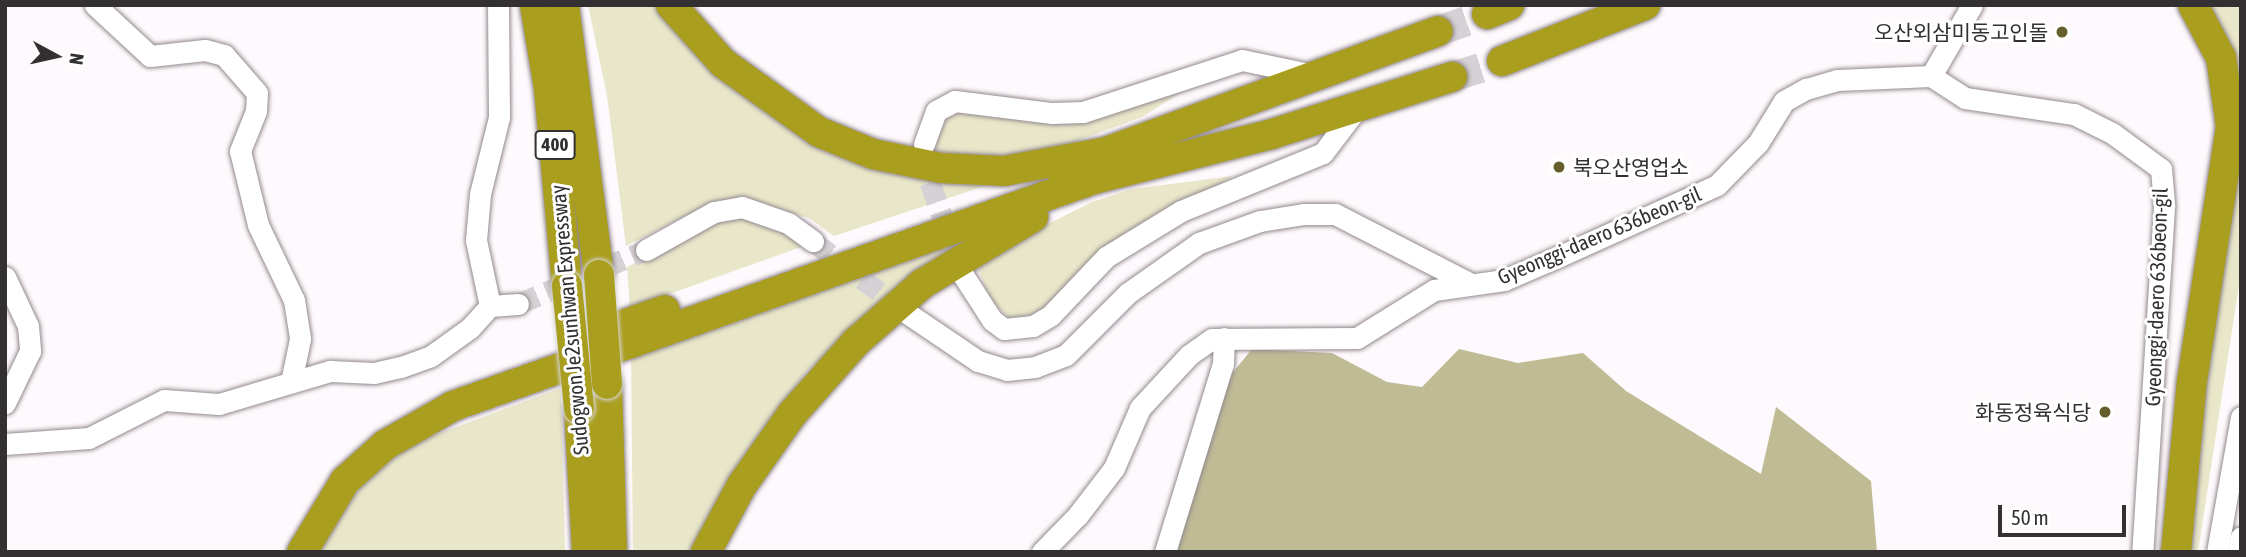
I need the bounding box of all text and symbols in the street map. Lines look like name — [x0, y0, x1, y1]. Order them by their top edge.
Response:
place label: 오산외삼미동고인돌 — [1874, 19, 2048, 45]
north arrow — [21, 21, 91, 91]
marker: 오산외삼미동고인돌 — [2054, 24, 2070, 40]
text: N — [65, 52, 88, 66]
road number: 400 — [534, 130, 576, 160]
place label: 북오산영업소 — [1573, 154, 1689, 180]
marker: 북오산영업소 — [1551, 159, 1567, 175]
street label: Gyeonggi-daero 636beon-gil — [1493, 181, 1705, 289]
street label: Sudogwon Je2sunhwan Expressway — [545, 184, 593, 456]
street label: Gyeonggi-daero 636beon-gil — [2140, 187, 2172, 407]
place label: 화동정육식당 — [1975, 399, 2091, 425]
marker: 화동정육식당 — [2097, 404, 2113, 420]
scale bar — [2001, 490, 2129, 534]
text: 50 m — [2011, 505, 2049, 529]

